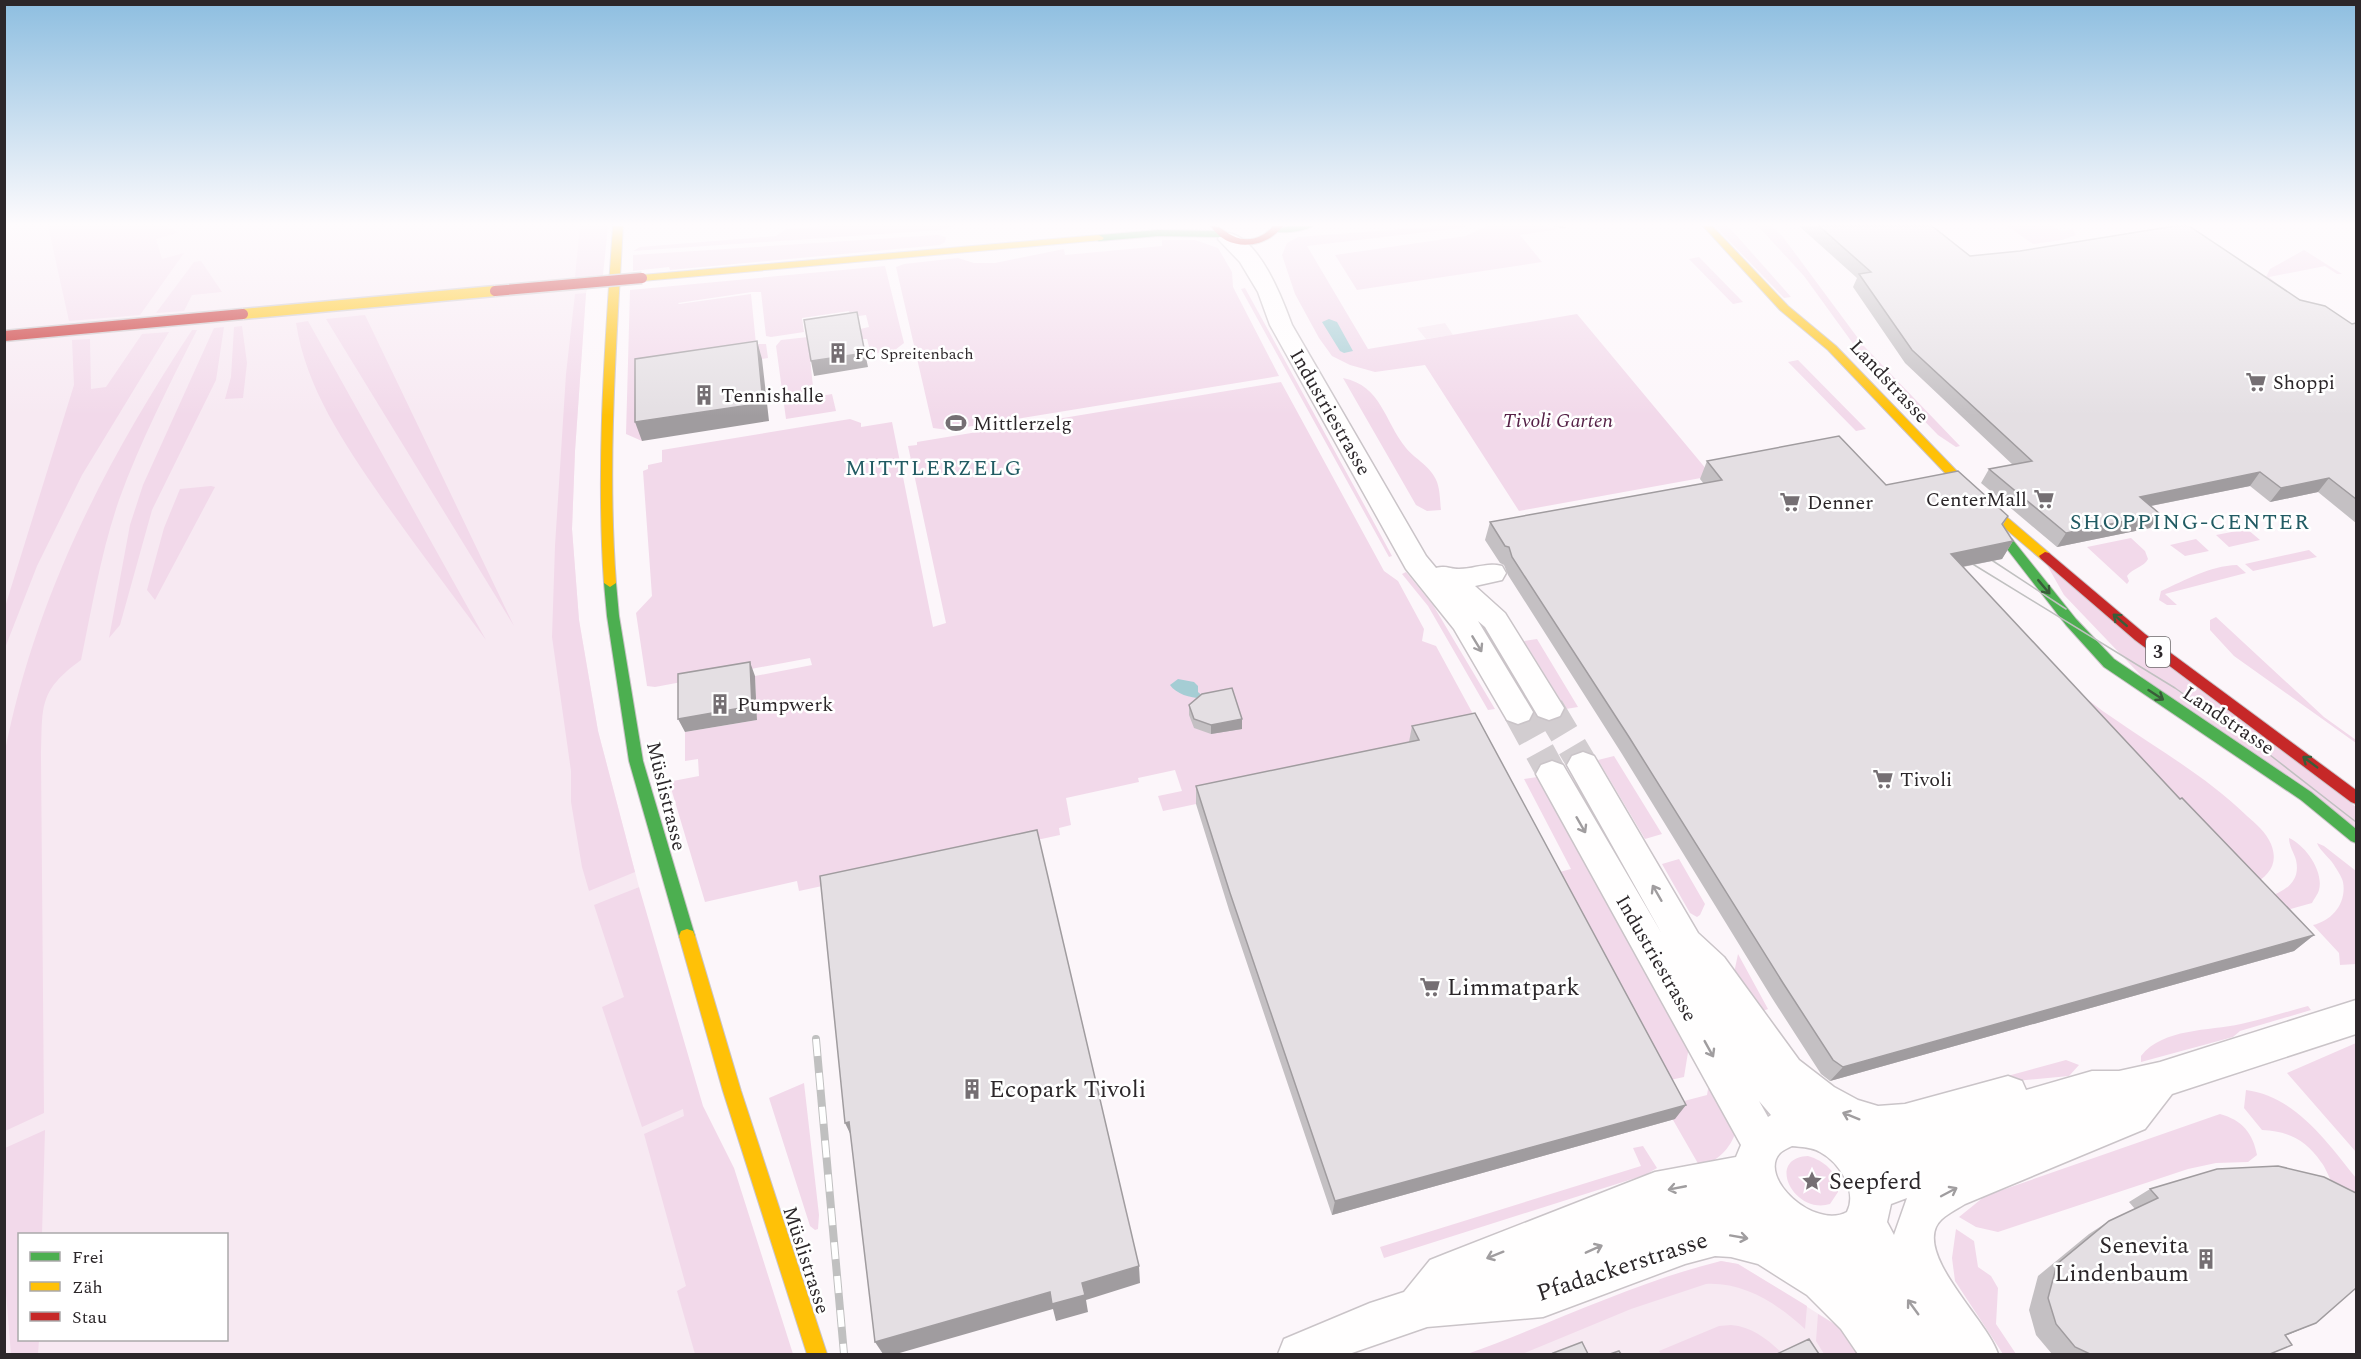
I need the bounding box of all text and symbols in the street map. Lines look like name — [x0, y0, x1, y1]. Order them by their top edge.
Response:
street label: Landstrasse — [1842, 333, 1936, 431]
building icon: FC Spreitenbach — [826, 341, 850, 365]
place label: FC Spreitenbach — [855, 342, 974, 366]
street label: Industriestrasse — [1282, 344, 1379, 481]
place label: Shoppi — [2273, 368, 2335, 398]
supermarket icon: Shoppi — [2244, 370, 2268, 394]
place label: Tennishalle — [721, 381, 824, 411]
building icon: Tennishalle — [692, 383, 716, 407]
park label: Tivoli Garten — [1503, 406, 1614, 436]
place label: Mittlerzelg — [973, 409, 1072, 439]
sports icon: Mittlerzelg — [944, 411, 968, 435]
district label: MITTLERZELG — [845, 452, 1023, 485]
place label: CenterMall — [1926, 485, 2027, 515]
supermarket icon: CenterMall — [2032, 487, 2056, 511]
place label: Denner — [1807, 488, 1873, 518]
supermarket icon: Denner — [1778, 490, 1802, 514]
district label: SHOPPING-CENTER — [2070, 506, 2310, 539]
one-way arrow — [2037, 579, 2051, 594]
one-way arrow — [2112, 614, 2128, 627]
one-way arrow — [1471, 635, 1483, 652]
road number: 3 — [2146, 637, 2170, 667]
street label: Landstrasse — [2176, 679, 2281, 763]
one-way arrow — [2147, 689, 2164, 701]
place label: Pumpwerk — [737, 690, 833, 720]
building icon: Pumpwerk — [708, 692, 732, 716]
street label: Müslistrasse — [638, 738, 694, 854]
one-way arrow — [2303, 756, 2319, 768]
place label: Tivoli — [1900, 765, 1952, 795]
supermarket icon: Tivoli — [1871, 767, 1895, 791]
one-way arrow — [1576, 816, 1588, 833]
one-way arrow — [1650, 885, 1662, 902]
street label: Industriestrasse — [1608, 890, 1705, 1027]
place label: Limmatpark — [1447, 970, 1580, 1006]
supermarket icon: Limmatpark — [1418, 975, 1442, 999]
one-way arrow — [1703, 1040, 1715, 1057]
place label: Ecopark Tivoli — [989, 1072, 1146, 1108]
building icon: Ecopark Tivoli — [960, 1077, 984, 1101]
one-way arrow — [1843, 1110, 1861, 1121]
place label: Seepferd — [1829, 1164, 1922, 1200]
place icon: Seepferd — [1800, 1169, 1824, 1193]
one-way arrow — [1668, 1183, 1688, 1194]
one-way arrow — [1940, 1186, 1957, 1198]
street label: Müslistrasse — [775, 1203, 838, 1318]
street label: Pfadackerstrasse — [1532, 1222, 1713, 1312]
place label: Senevita Lindenbaum — [2054, 1228, 2189, 1292]
one-way arrow — [1729, 1232, 1749, 1243]
legend — [18, 1233, 228, 1341]
one-way arrow — [1584, 1243, 1602, 1254]
text: Frei — [72, 1244, 104, 1271]
building icon: Senevita Lindenbaum — [2194, 1247, 2218, 1271]
one-way arrow — [1486, 1251, 1505, 1262]
text: Zäh — [72, 1274, 103, 1301]
one-way arrow — [1907, 1300, 1919, 1316]
text: Stau — [72, 1304, 107, 1331]

